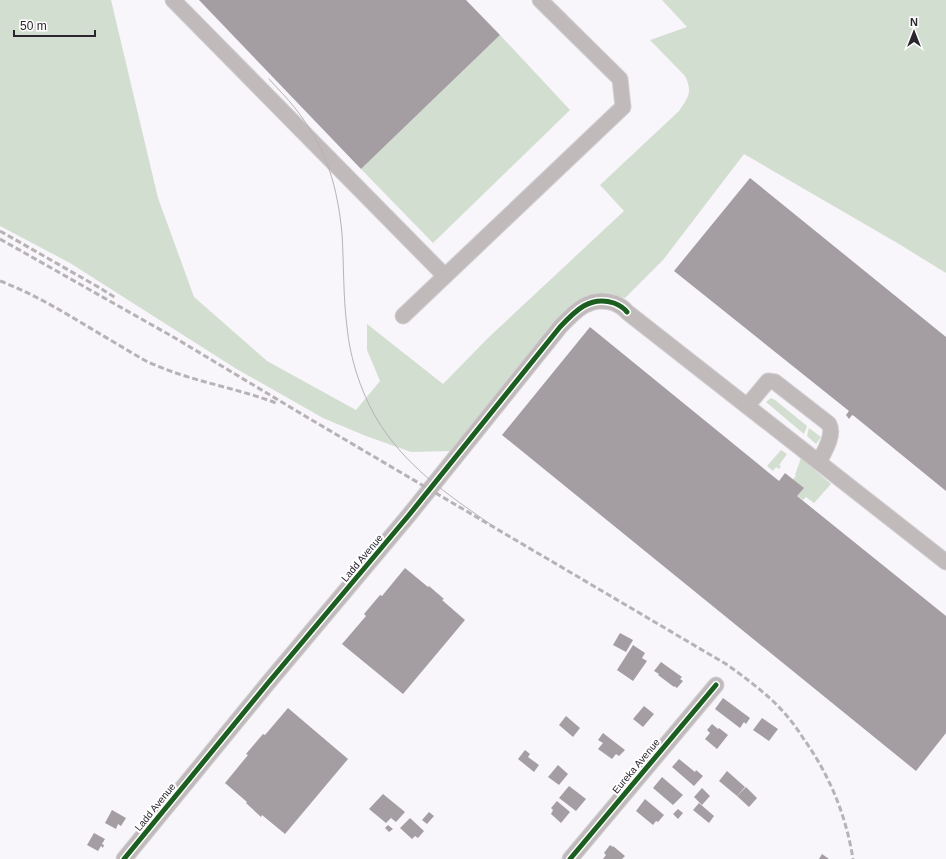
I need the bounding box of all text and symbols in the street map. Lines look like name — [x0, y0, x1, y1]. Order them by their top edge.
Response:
scale bar — [14, 12, 95, 38]
north arrow — [894, 12, 934, 52]
text: N — [910, 16, 918, 28]
text: 50 m — [20, 19, 47, 33]
street label: Ladd Avenue — [339, 532, 385, 584]
street label: Eureka Avenue — [610, 736, 662, 795]
street label: Ladd Avenue — [132, 781, 178, 833]

